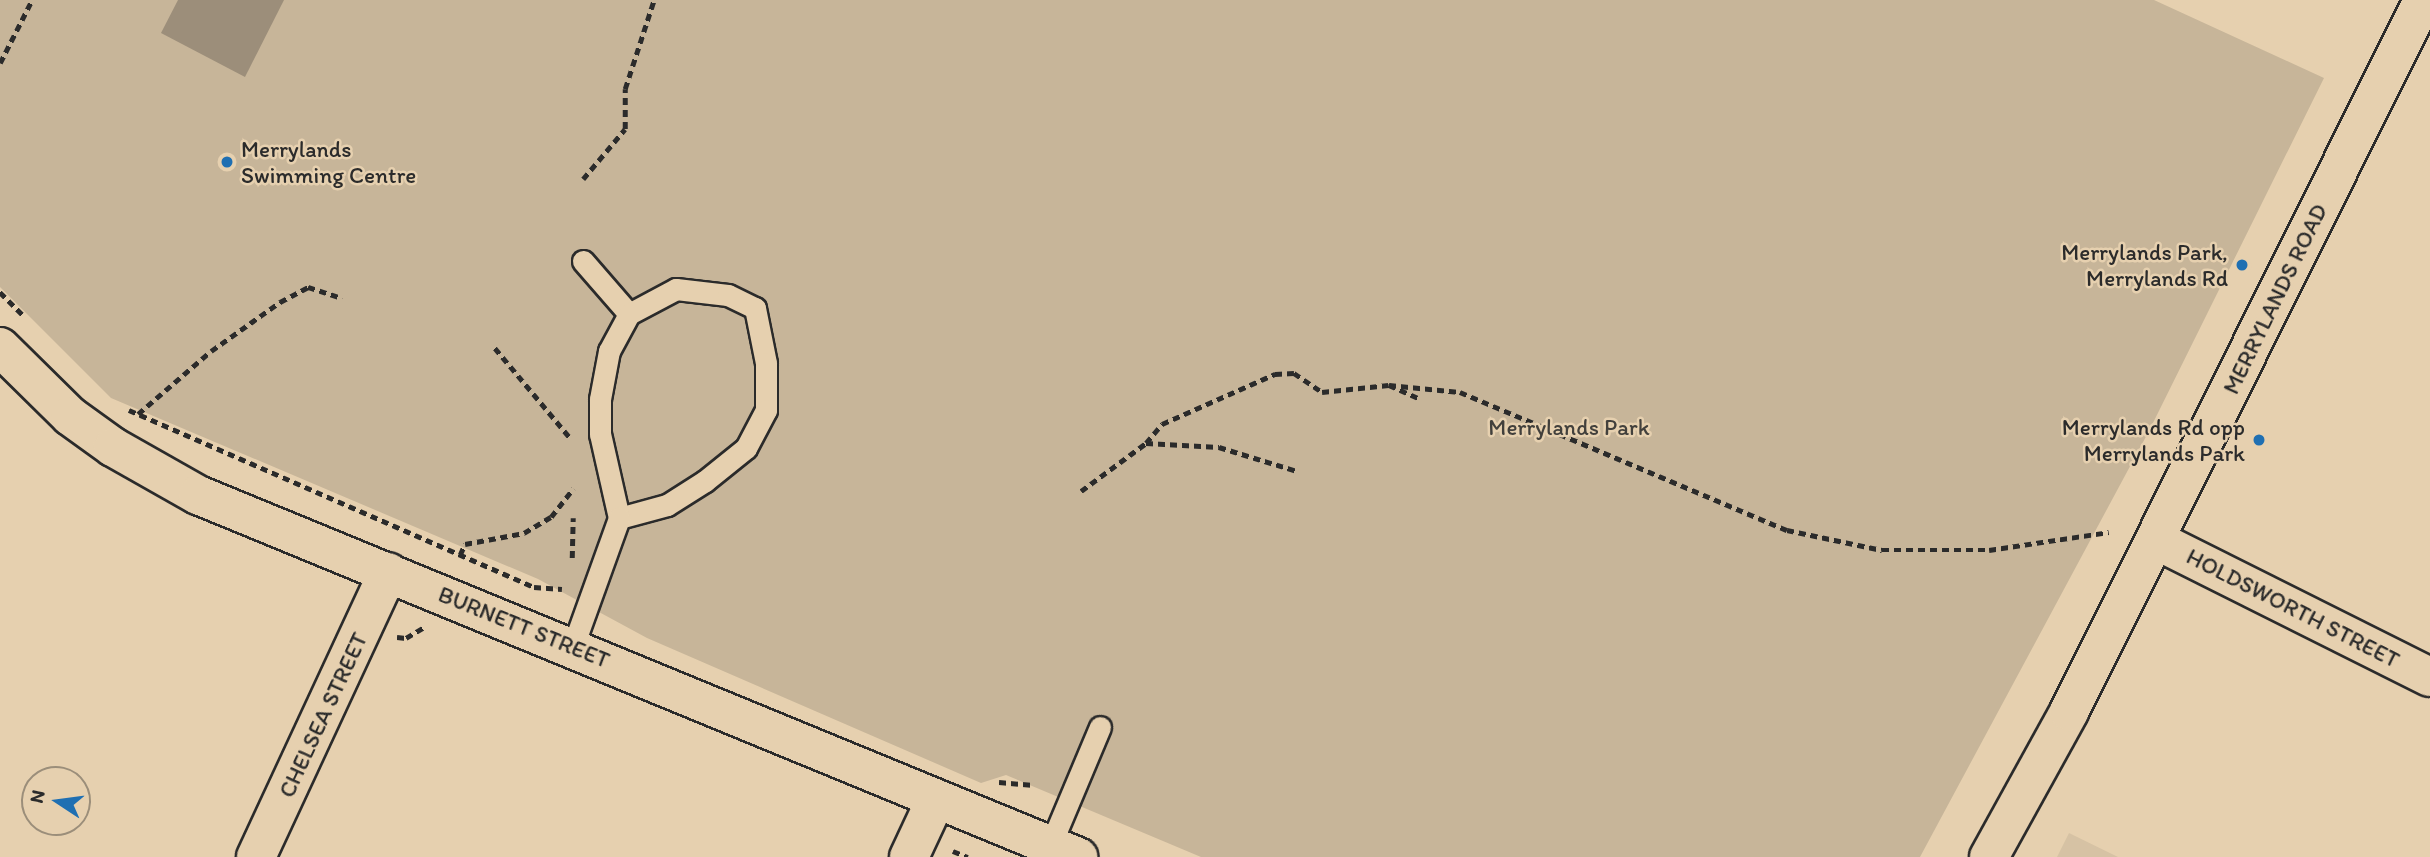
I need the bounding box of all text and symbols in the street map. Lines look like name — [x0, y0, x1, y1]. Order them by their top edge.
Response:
place label: Merrylands Swimming Centre — [241, 135, 417, 189]
marker: Merrylands Swimming Centre — [219, 154, 235, 170]
street label: MERRYLANDS ROAD — [2217, 200, 2333, 398]
place label: Merrylands Park, Merrylands Rd — [2062, 238, 2228, 292]
marker: Merrylands Park, Merrylands Rd — [2234, 257, 2250, 273]
park label: Merrylands Park — [1489, 413, 1649, 441]
place label: Merrylands Rd opp Merrylands Park — [2062, 413, 2245, 467]
marker: Merrylands Rd opp Merrylands Park — [2251, 432, 2267, 448]
street label: HOLDSWORTH STREET — [2182, 542, 2404, 674]
street label: BURNETT STREET — [434, 580, 614, 674]
street label: CHELSEA STREET — [273, 628, 373, 802]
north arrow — [21, 766, 91, 836]
text: N — [24, 788, 50, 805]

